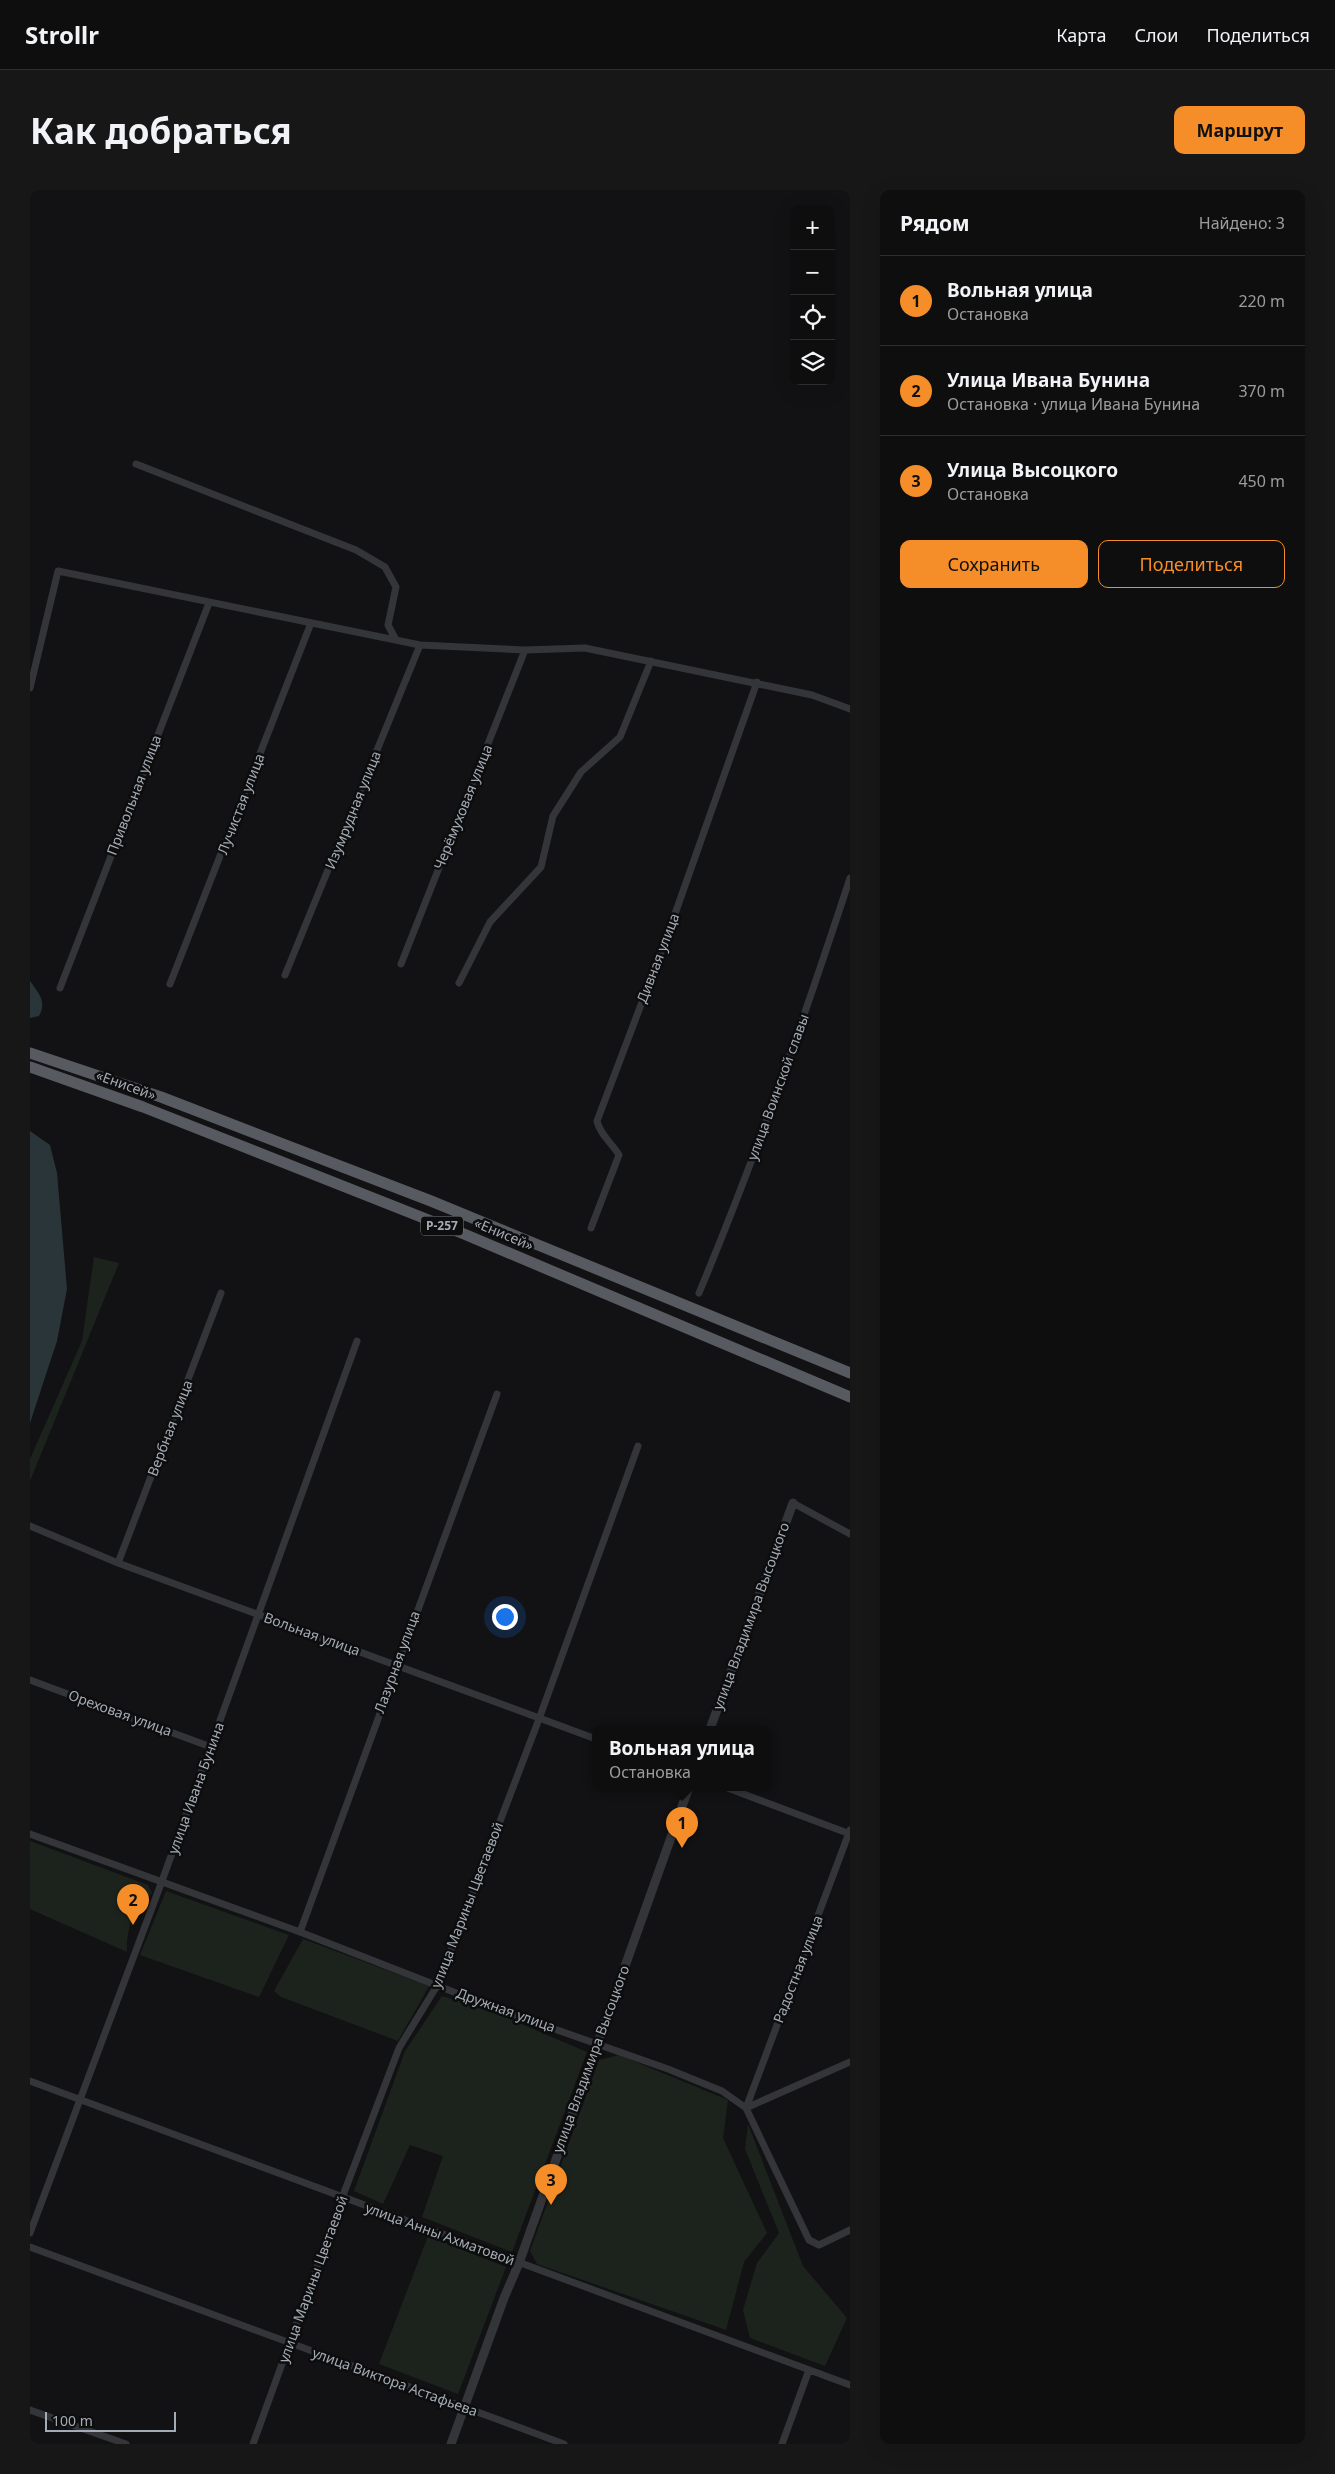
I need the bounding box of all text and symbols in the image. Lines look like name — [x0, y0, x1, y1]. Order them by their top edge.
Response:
text: Strollr — [25, 18, 99, 51]
text: Карта — [1056, 23, 1106, 47]
text: Слои — [1134, 23, 1178, 47]
text: Поделиться — [1206, 23, 1310, 47]
button: Маршрут — [1174, 106, 1305, 154]
text: Как добраться — [30, 107, 292, 154]
map controls — [790, 205, 835, 385]
button: + — [790, 205, 835, 250]
text: Рядом — [900, 209, 970, 237]
text: Найдено: 3 — [1199, 212, 1285, 234]
button: − — [790, 250, 835, 295]
text: Вольная улица — [947, 277, 1093, 303]
text: 1 — [911, 290, 921, 312]
text: 220 m — [1238, 290, 1285, 312]
button: locate — [790, 295, 835, 340]
text: Остановка — [947, 303, 1029, 325]
button: layers — [790, 340, 835, 385]
text: Улица Ивана Бунина — [947, 367, 1150, 393]
text: 2 — [911, 380, 921, 402]
text: 370 m — [1238, 380, 1285, 402]
text: Остановка · улица Ивана Бунина — [947, 393, 1200, 415]
text: Улица Высоцкого — [947, 457, 1118, 483]
text: 3 — [911, 470, 921, 492]
text: 450 m — [1238, 470, 1285, 492]
text: Остановка — [947, 483, 1029, 505]
button: Сохранить — [900, 540, 1088, 588]
button: Поделиться — [1098, 540, 1285, 588]
street label: Привольная улица — [102, 732, 165, 858]
street label: Черёмуховая улица — [429, 741, 496, 872]
street label: Изумрудная улица — [320, 748, 385, 872]
street label: Лучистая улица — [213, 751, 268, 857]
street label: Дивная улица — [632, 910, 683, 1005]
street label: улица Воинской славы — [742, 1011, 813, 1163]
street label: «Енисей» — [94, 1065, 159, 1104]
street label: «Енисей» — [472, 1213, 537, 1254]
road number: Р-257 — [421, 1216, 463, 1236]
street label: Вербная улица — [142, 1377, 197, 1479]
street label: улица Владимира Высоцкого — [708, 1519, 793, 1712]
your location — [492, 1604, 518, 1630]
street label: Вольная улица — [261, 1607, 363, 1660]
street label: Лазурная улица — [369, 1608, 424, 1716]
street label: Ореховая улица — [66, 1685, 175, 1740]
street label: улица Ивана Бунина — [163, 1719, 228, 1856]
popup — [592, 1726, 772, 1791]
text: Вольная улица — [609, 1735, 755, 1761]
text: Остановка — [609, 1761, 691, 1783]
pin: 1 — [666, 1807, 698, 1848]
street label: улица Марины Цветаевой — [426, 1819, 507, 1991]
pin: 2 — [117, 1884, 149, 1925]
street label: Радостная улица — [768, 1912, 827, 2025]
street label: улица Владимира Высоцкого — [548, 1962, 633, 2155]
street label: Дружная улица — [454, 1983, 558, 2036]
pin: 3 — [535, 2164, 567, 2205]
street label: улица Марины Цветаевой — [273, 2193, 352, 2365]
street label: улица Анны Ахматовой — [363, 2198, 518, 2269]
street label: улица Виктора Астафьева — [310, 2343, 480, 2420]
scale bar — [45, 2409, 176, 2432]
text: 100 m — [52, 2411, 93, 2430]

